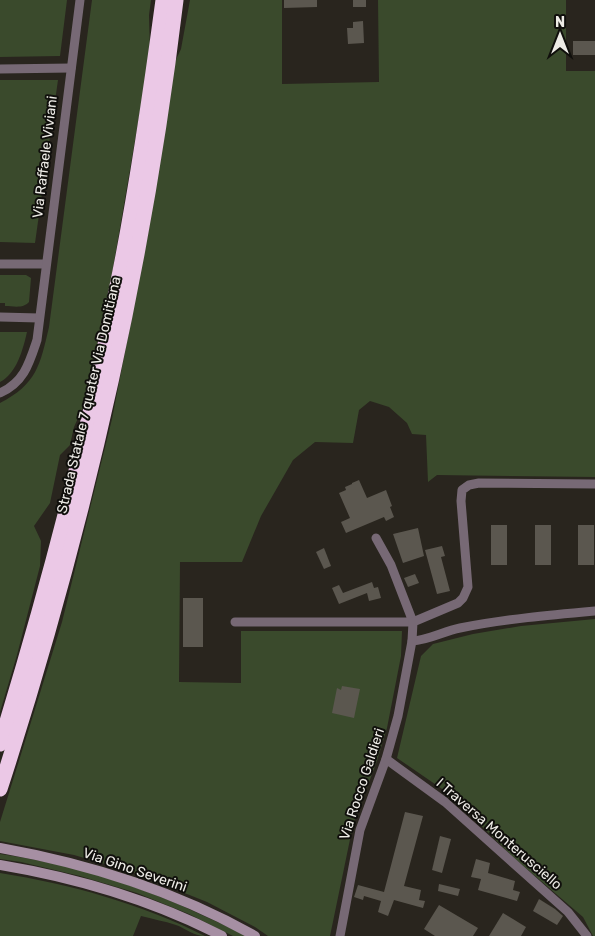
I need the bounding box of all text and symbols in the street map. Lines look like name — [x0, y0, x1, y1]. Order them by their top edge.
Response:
north arrow — [535, 10, 585, 60]
text: N — [555, 14, 565, 31]
street label: Via Raffaele Viviani — [29, 95, 61, 219]
street label: Strada Statale 7 quater Via Domitiana — [53, 275, 125, 515]
street label: Via Rocco Galdieri — [336, 726, 388, 842]
street label: I Traversa Monterusciello — [433, 775, 565, 893]
street label: Via Gino Severini — [81, 844, 189, 896]

